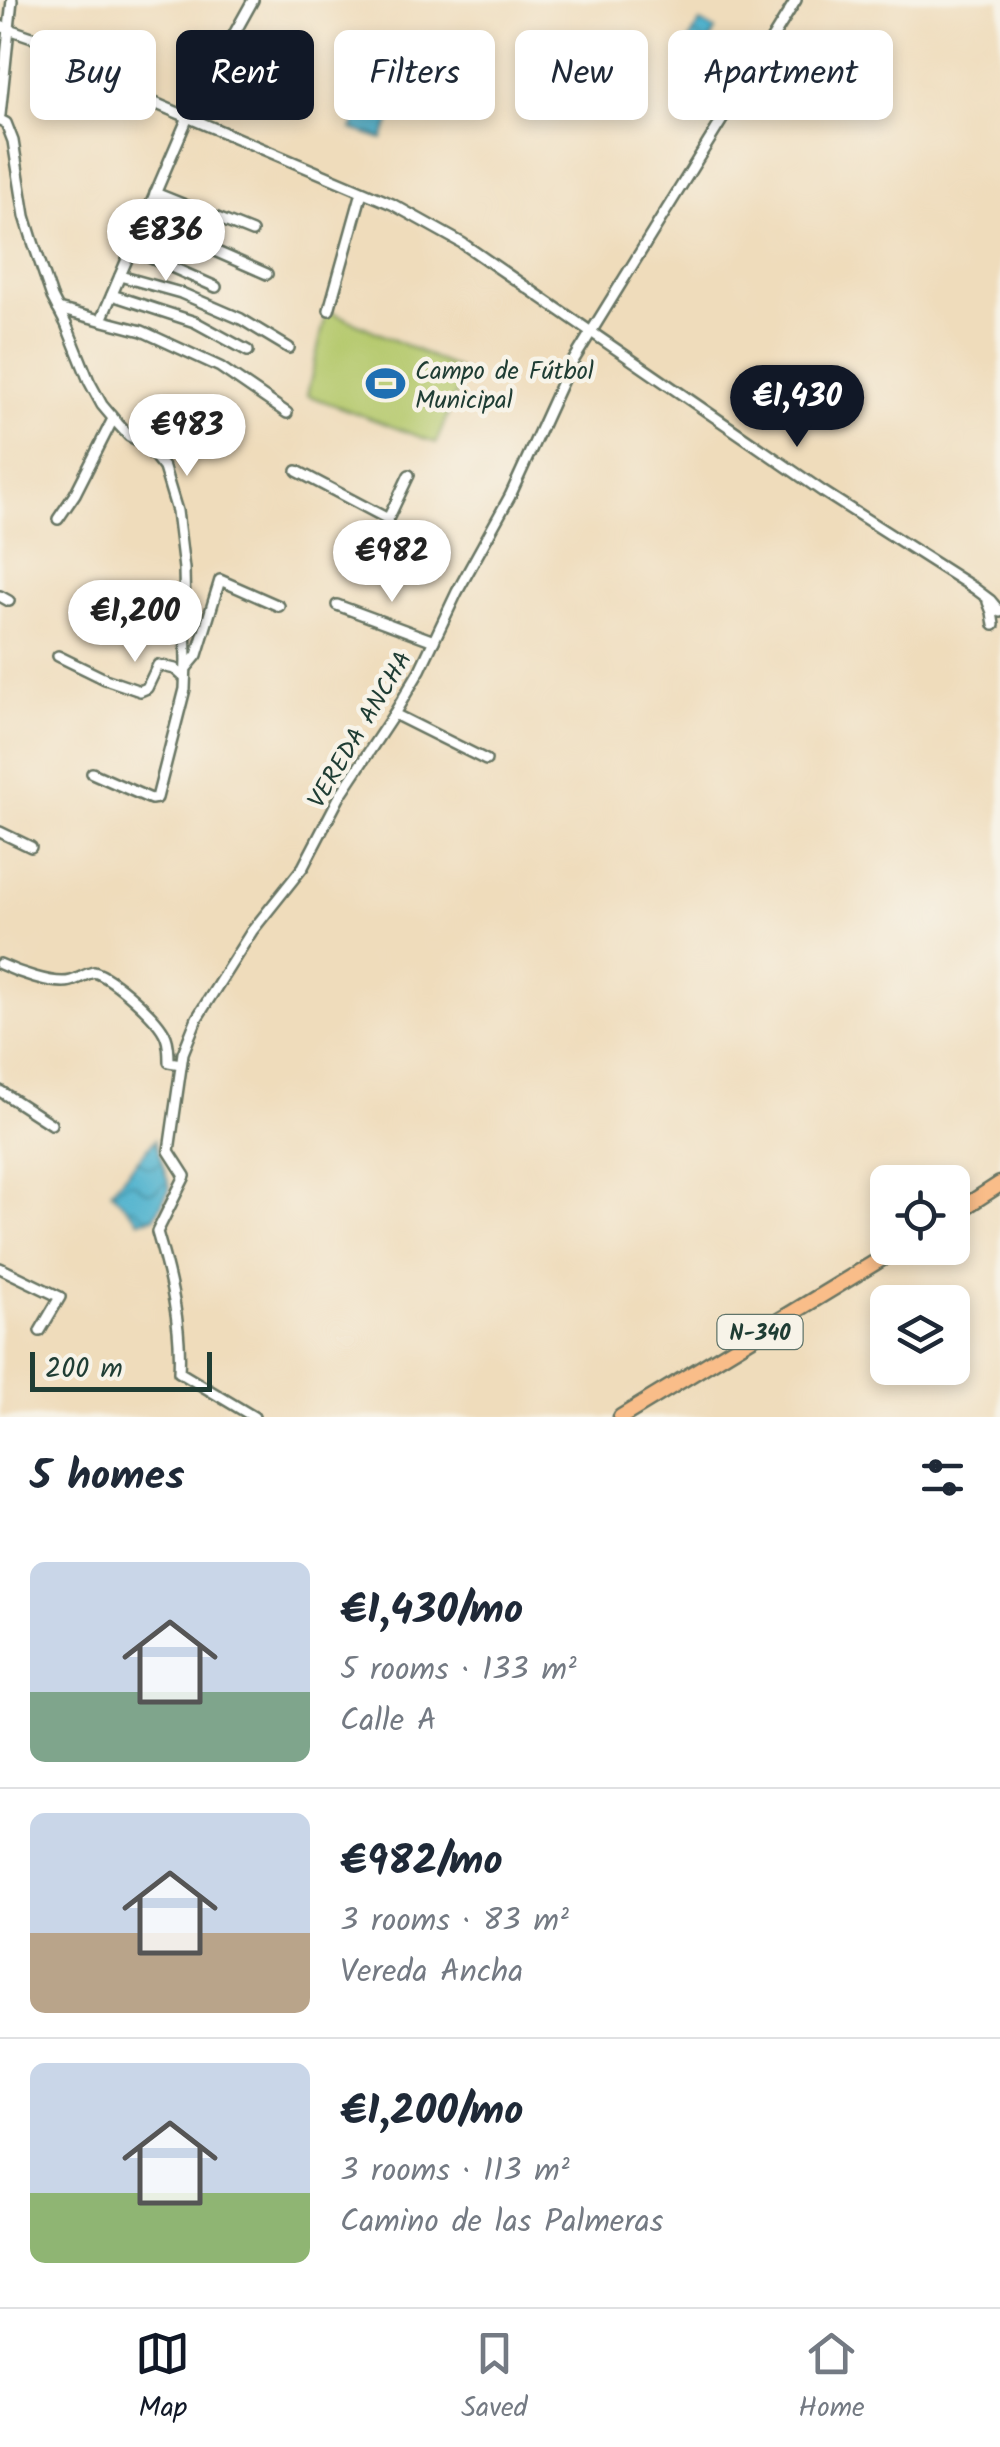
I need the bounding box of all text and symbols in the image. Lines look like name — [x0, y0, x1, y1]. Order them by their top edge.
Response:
chip: Buy — [30, 30, 156, 120]
chip: Rent — [176, 30, 314, 120]
chip: Filters — [334, 30, 495, 120]
chip: New — [515, 30, 648, 120]
chip: Apartment — [668, 30, 893, 120]
pin: €836 — [107, 199, 225, 284]
text: €836 — [129, 206, 203, 257]
place label: Campo de Fútbol Municipal — [415, 352, 594, 421]
sports icon: Campo de Fútbol Municipal — [364, 363, 406, 405]
pin: €1,430 — [716, 365, 878, 450]
text: €1,430 — [752, 372, 842, 423]
pin: €983 — [128, 394, 246, 479]
text: €983 — [151, 401, 223, 452]
pin: €982 — [333, 520, 451, 605]
text: €982 — [355, 527, 429, 578]
pin: €1,200 — [54, 580, 216, 665]
text: €1,200 — [90, 587, 180, 638]
street label: VEREDA ANCHA — [298, 644, 424, 816]
map controls — [870, 1165, 970, 1385]
button: locate — [870, 1165, 970, 1265]
button: layers — [870, 1285, 970, 1385]
road number: N-340 — [718, 1315, 802, 1349]
scale bar — [30, 1347, 212, 1392]
text: 200 m — [45, 1347, 123, 1392]
text: 5 homes — [30, 1444, 185, 1511]
icon: filters — [915, 1450, 970, 1505]
text: €1,430/mo — [340, 1578, 523, 1645]
icon: home — [110, 1602, 230, 1722]
text: 5 rooms · 133 m² — [340, 1645, 577, 1696]
text: Calle A — [340, 1696, 437, 1747]
text: €982/mo — [340, 1829, 503, 1896]
icon: home — [110, 1853, 230, 1973]
text: 3 rooms · 83 m² — [340, 1896, 569, 1947]
text: Vereda Ancha — [340, 1947, 523, 1998]
text: €1,200/mo — [340, 2079, 523, 2146]
icon: home — [110, 2103, 230, 2223]
text: 3 rooms · 113 m² — [340, 2146, 570, 2197]
text: Camino de las Palmeras — [340, 2197, 664, 2248]
tab: Map — [135, 2326, 190, 2431]
tab: Saved — [461, 2326, 528, 2431]
tab: Home — [798, 2326, 865, 2431]

